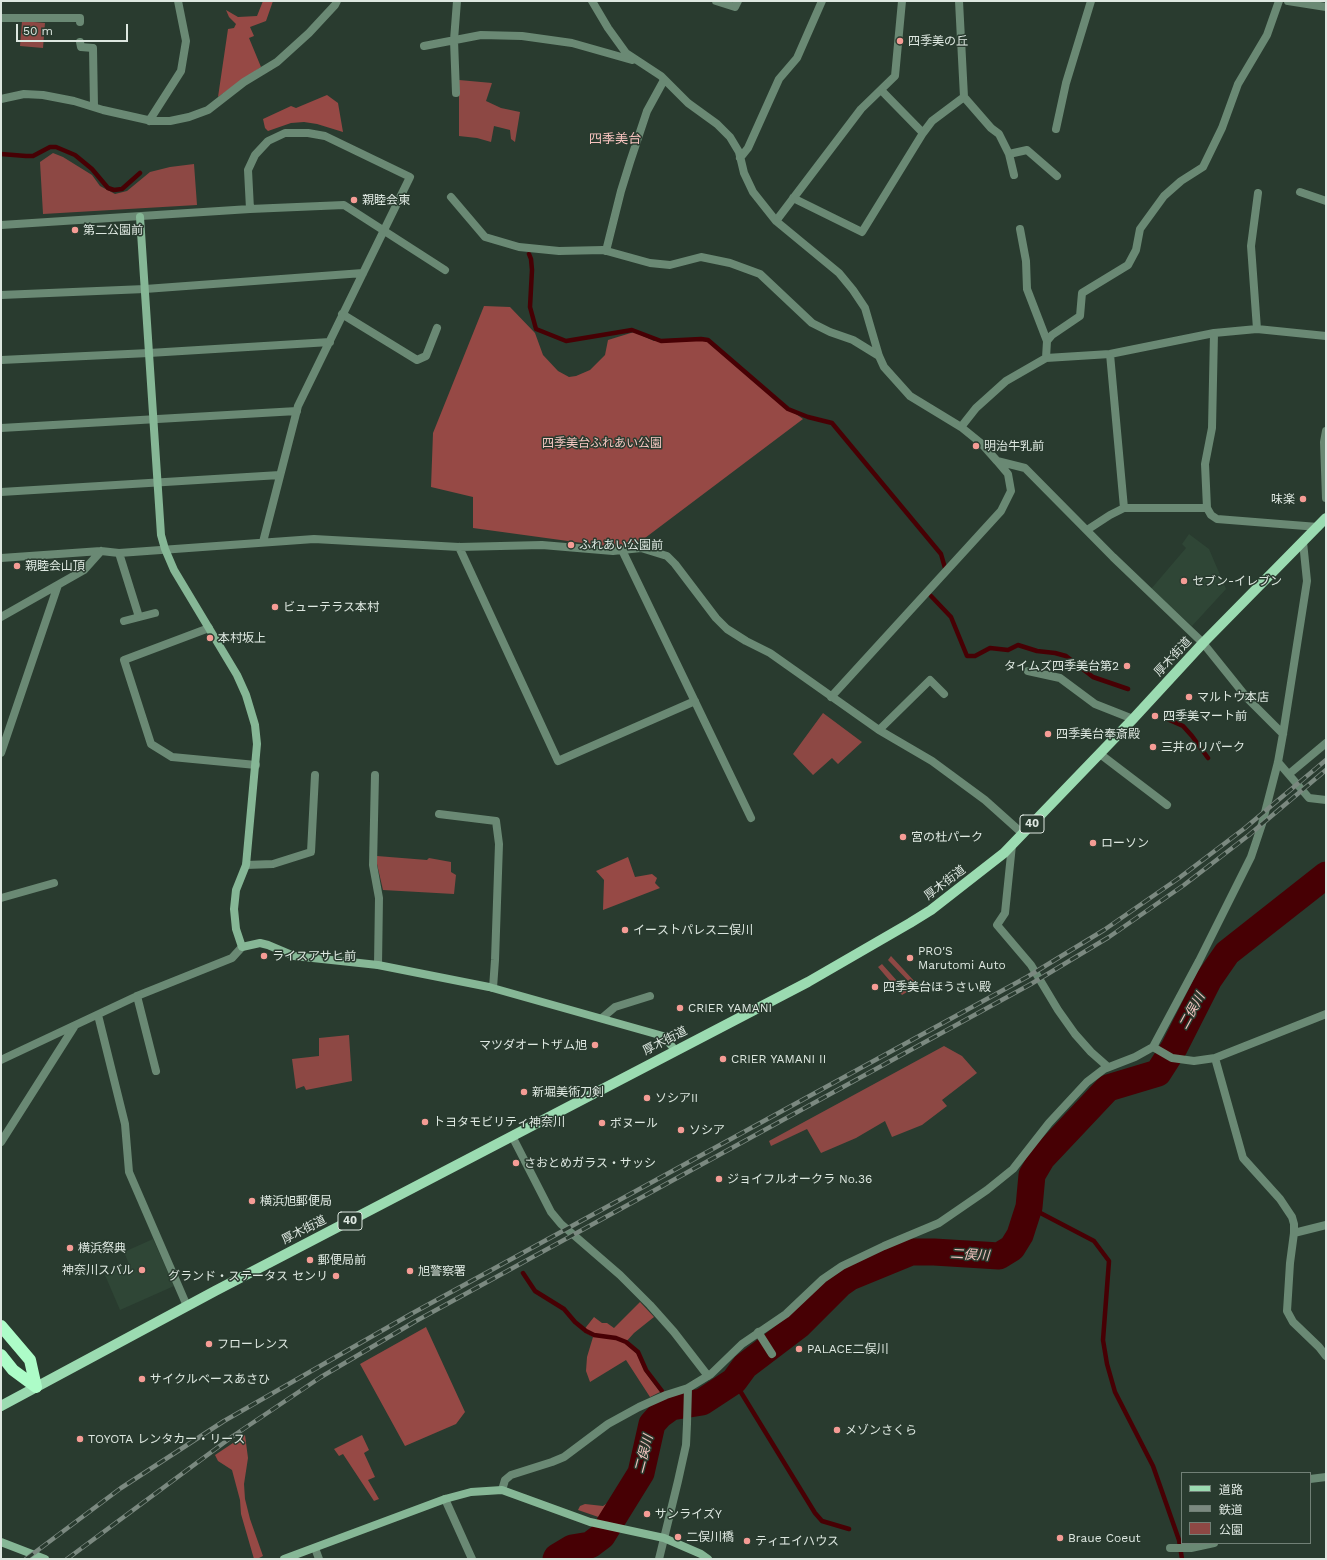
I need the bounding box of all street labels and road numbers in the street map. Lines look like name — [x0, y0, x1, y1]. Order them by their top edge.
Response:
street label: 厚木街道 — [1151, 635, 1195, 679]
road number: 40 — [1020, 815, 1044, 833]
street label: 厚木街道 — [921, 863, 969, 903]
street label: 厚木街道 — [640, 1024, 690, 1058]
road number: 40 — [338, 1212, 362, 1230]
street label: 厚木街道 — [279, 1213, 329, 1247]

